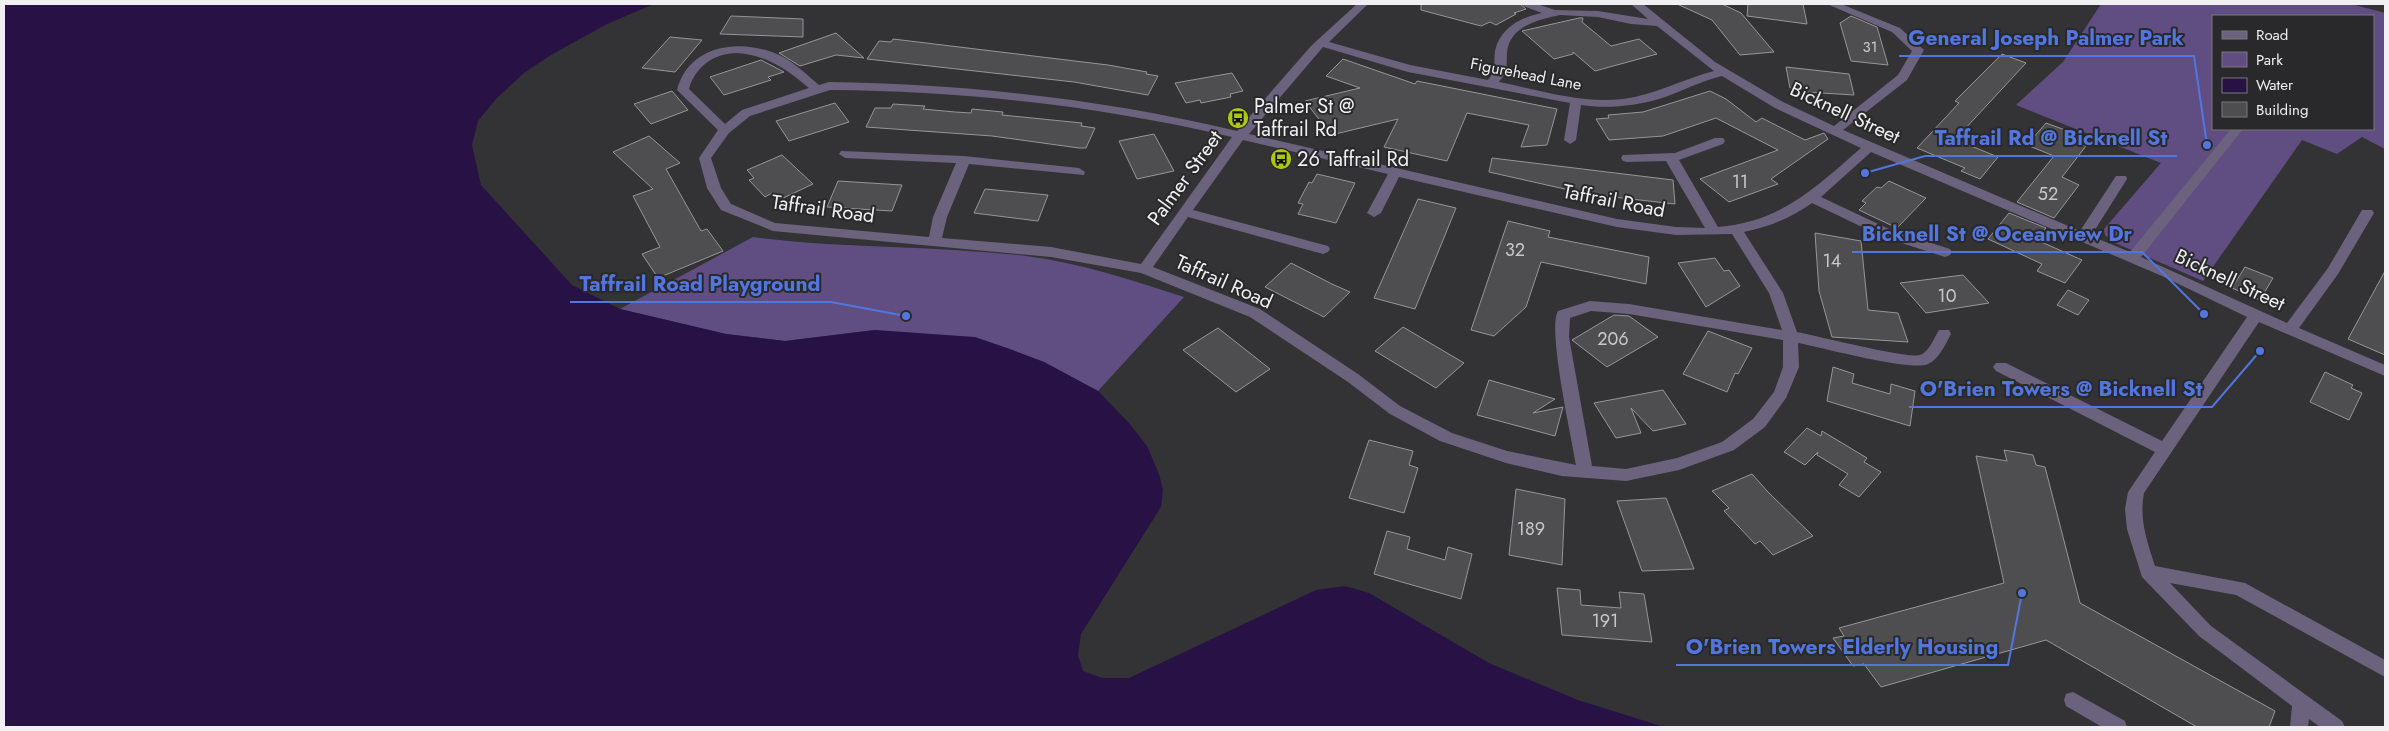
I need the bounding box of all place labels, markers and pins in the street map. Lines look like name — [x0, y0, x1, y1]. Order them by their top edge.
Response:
callout: General Joseph Palmer Park — [1899, 20, 2194, 56]
place label: Palmer St @ Taffrail Rd — [1254, 92, 1355, 144]
bus stop icon: Palmer St @ Taffrail Rd — [1226, 106, 1250, 130]
callout: Taffrail Rd @ Bicknell St — [1925, 120, 2177, 156]
place label: 26 Taffrail Rd — [1297, 145, 1409, 174]
bus stop icon: 26 Taffrail Rd — [1269, 147, 1293, 171]
callout: Bicknell St @ Oceanview Dr — [1852, 216, 2142, 252]
callout: Taffrail Road Playground — [570, 266, 831, 302]
callout: O'Brien Towers @ Bicknell St — [1909, 371, 2212, 407]
callout: O'Brien Towers Elderly Housing — [1676, 629, 2008, 665]

